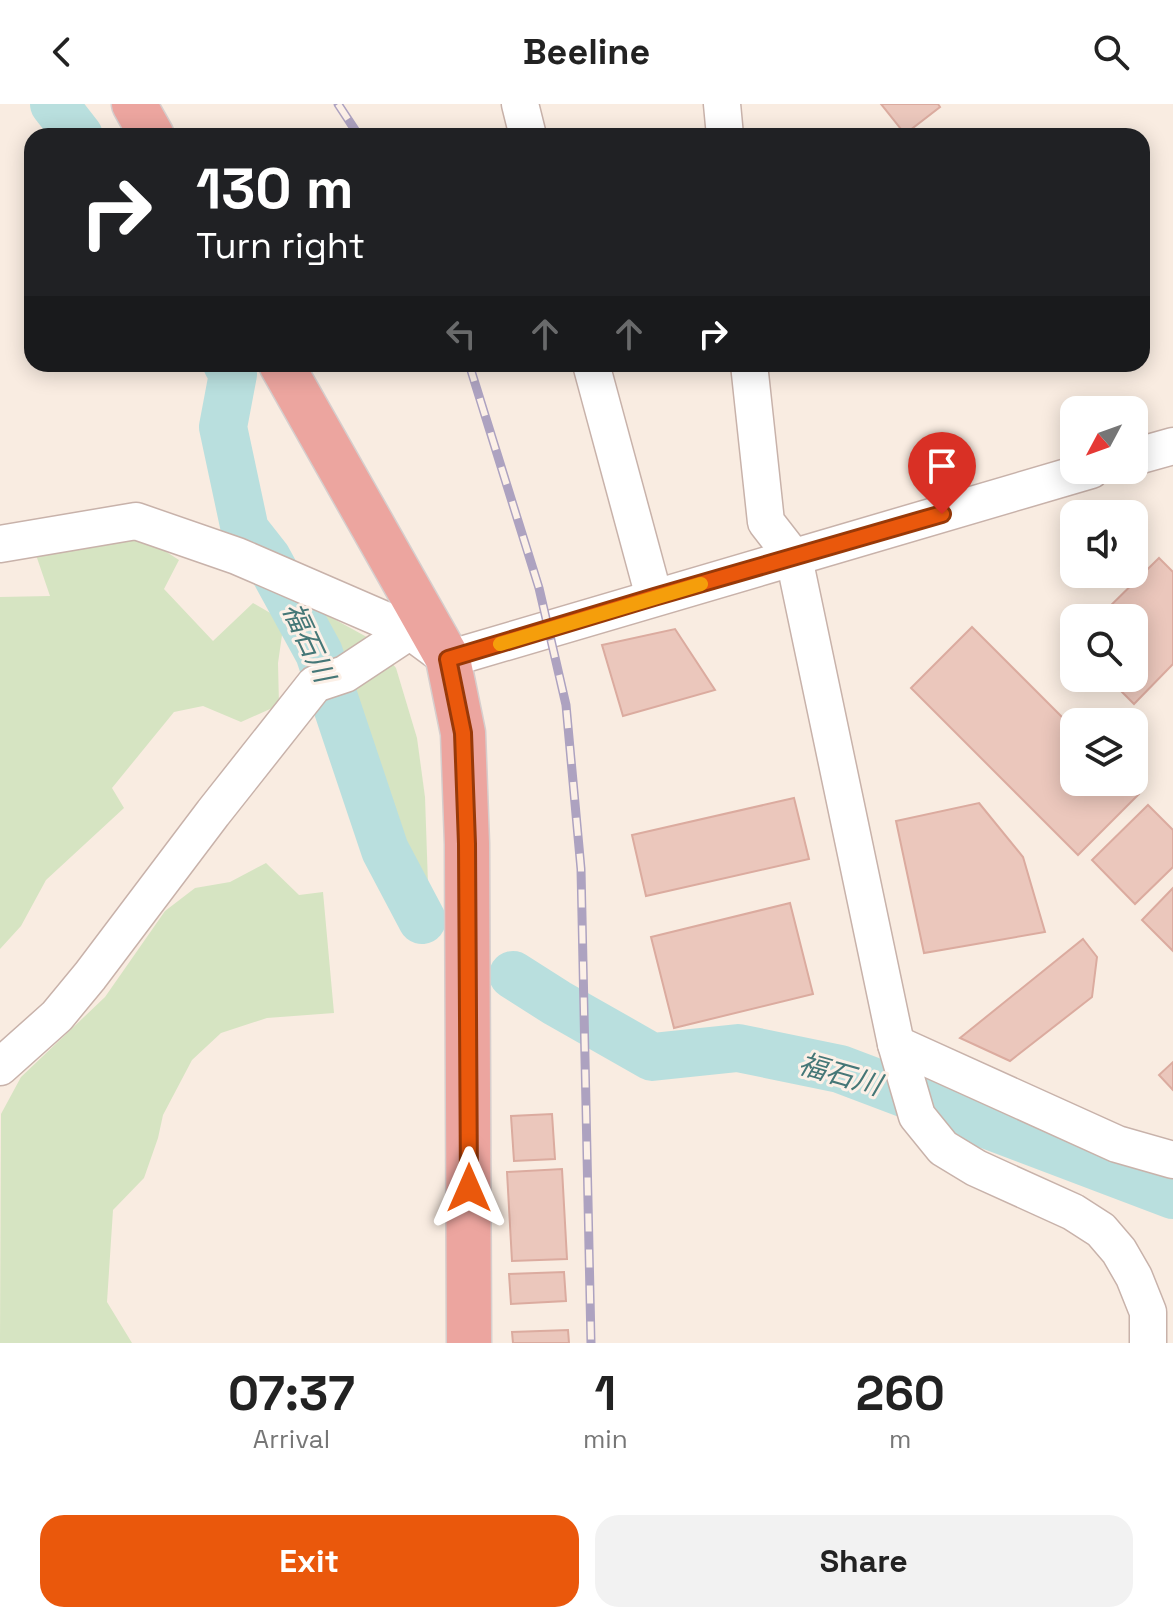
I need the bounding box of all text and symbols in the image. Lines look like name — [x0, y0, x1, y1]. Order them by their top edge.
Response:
text: Beeline — [523, 29, 650, 75]
icon: back — [40, 30, 84, 74]
icon: search — [1089, 30, 1133, 74]
text: 130 m — [196, 153, 354, 224]
icon: right — [64, 160, 168, 264]
text: Turn right — [196, 223, 365, 269]
icon: left — [439, 312, 483, 356]
icon: ahead — [523, 312, 567, 356]
icon: ahead — [607, 312, 651, 356]
icon: right — [691, 312, 735, 356]
north arrow — [1060, 396, 1148, 484]
map controls — [1060, 396, 1148, 796]
pin — [908, 432, 976, 514]
icon: arrive — [920, 444, 964, 488]
button: sound — [1060, 500, 1148, 588]
water label: 福石川 — [275, 596, 344, 690]
button: search — [1060, 604, 1148, 692]
button: layers — [1060, 708, 1148, 796]
water label: 福石川 — [795, 1045, 888, 1104]
position arrow — [427, 1146, 511, 1230]
text: 07:37 — [228, 1363, 355, 1424]
text: 1 — [594, 1363, 616, 1424]
text: 260 — [856, 1363, 945, 1424]
text: Arrival — [253, 1422, 330, 1456]
text: min — [583, 1422, 628, 1456]
text: m — [889, 1422, 911, 1456]
button: Exit — [40, 1515, 579, 1607]
button: Share — [595, 1515, 1133, 1607]

